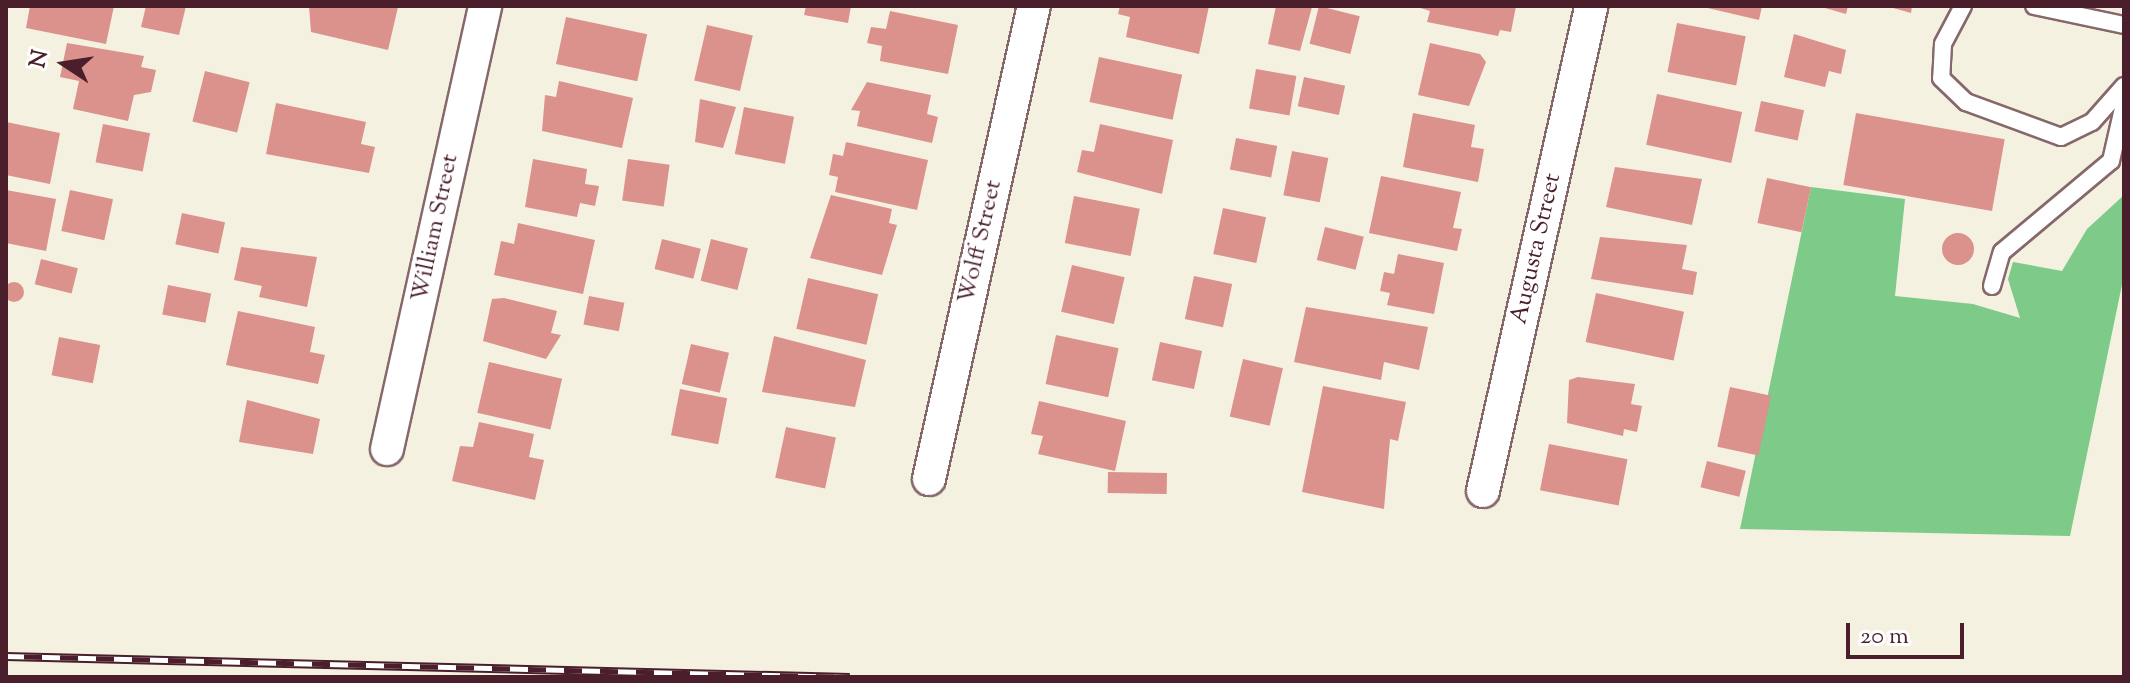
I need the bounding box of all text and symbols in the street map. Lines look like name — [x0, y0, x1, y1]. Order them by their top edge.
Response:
north arrow — [24, 24, 104, 104]
text: N — [23, 47, 58, 71]
street label: William Street — [406, 152, 466, 304]
street label: Augusta Street — [1506, 171, 1568, 327]
street label: Wolff Street — [953, 178, 1009, 306]
scale bar — [1850, 607, 1968, 657]
text: 20 m — [1860, 620, 1909, 654]

